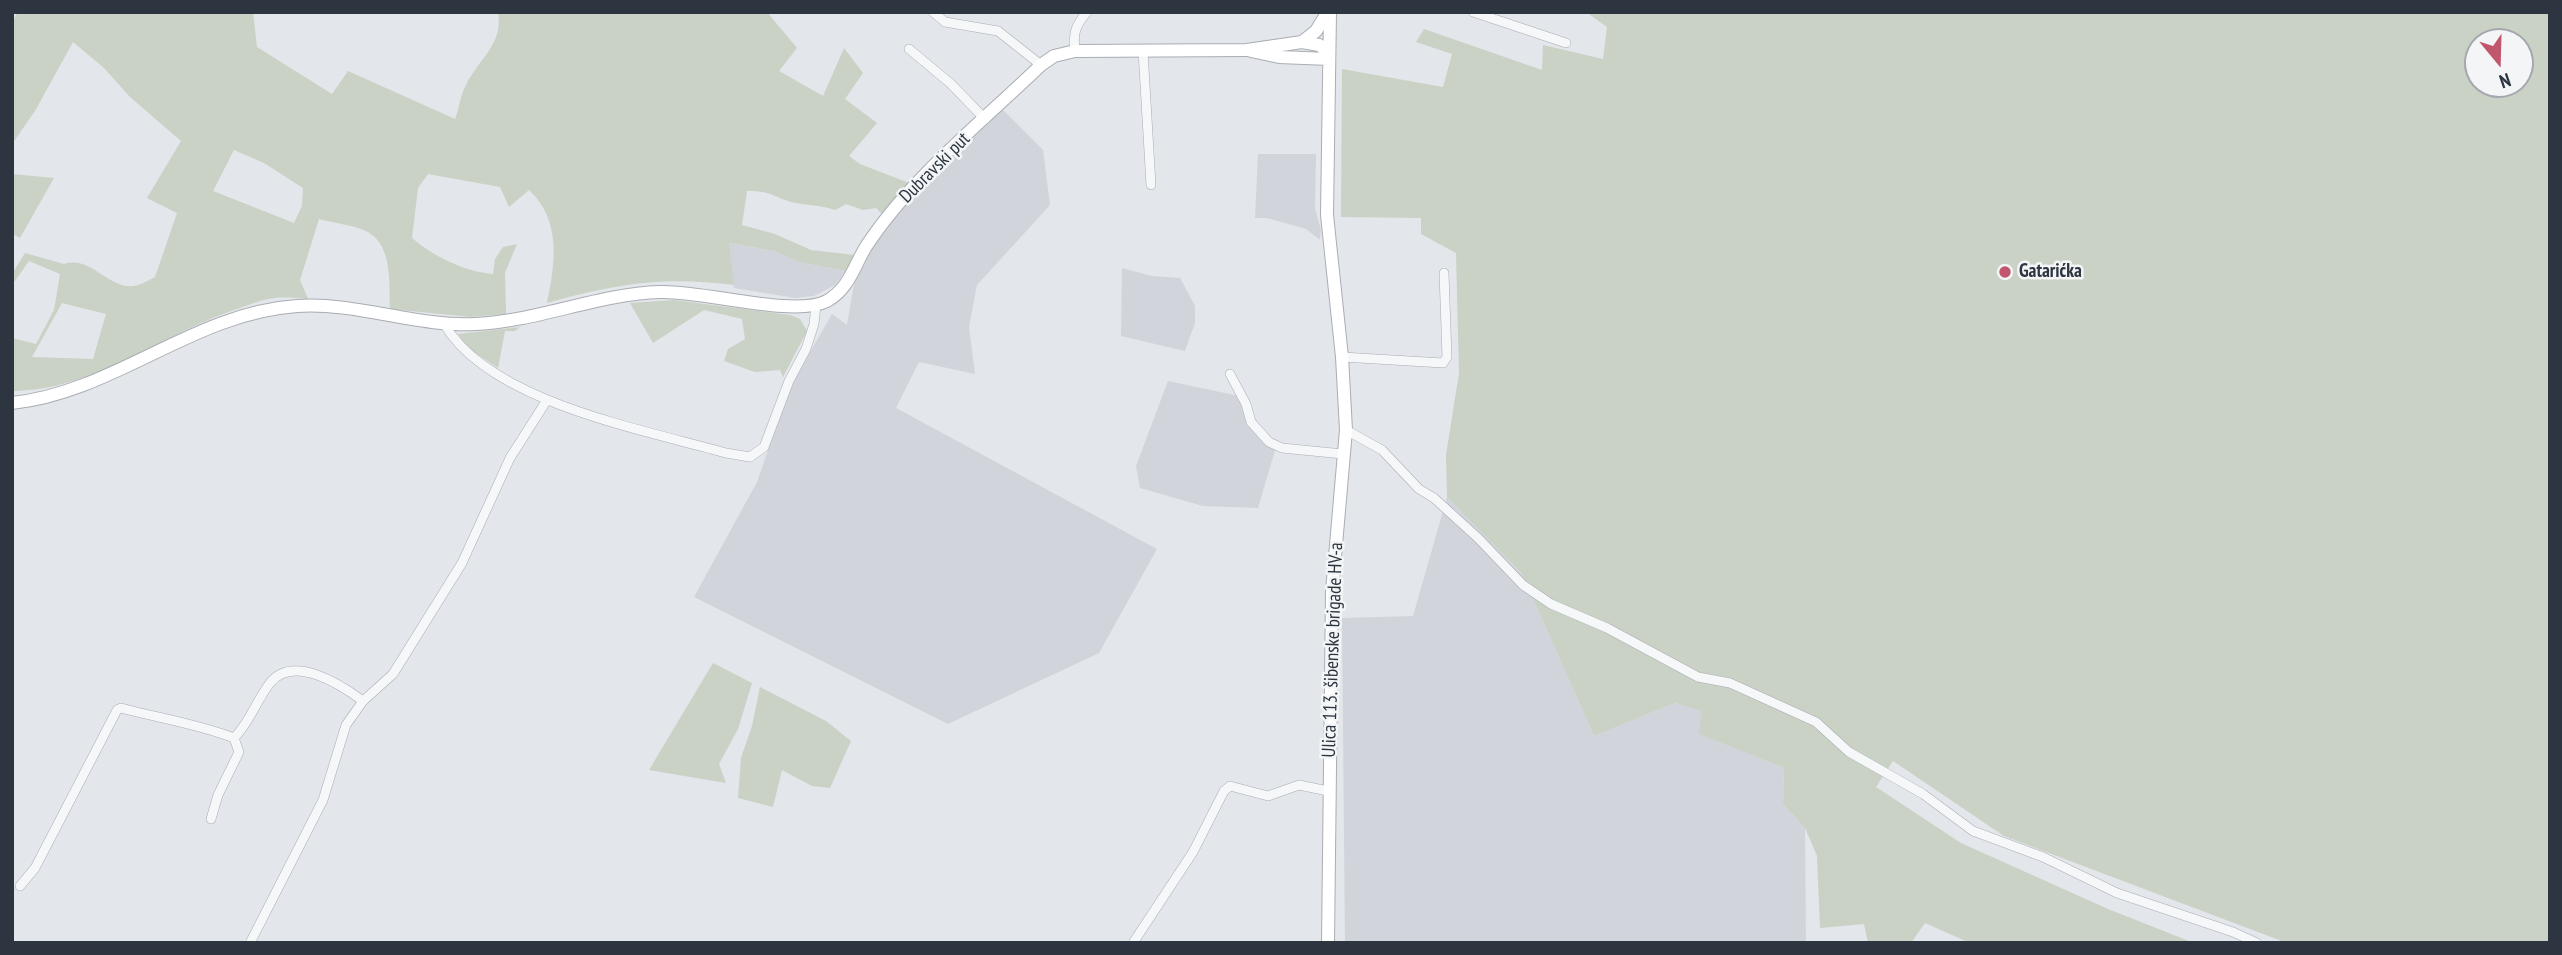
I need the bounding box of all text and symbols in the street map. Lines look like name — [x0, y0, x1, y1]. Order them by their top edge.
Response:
north arrow — [2464, 28, 2534, 98]
text: N — [2496, 68, 2514, 94]
street label: Dubravski put — [895, 128, 975, 208]
place label: Gatarićka — [2019, 261, 2082, 283]
marker: Gatarićka — [1997, 264, 2013, 280]
street label: Ulica 113. šibenske brigade HV-a — [1318, 542, 1348, 758]

